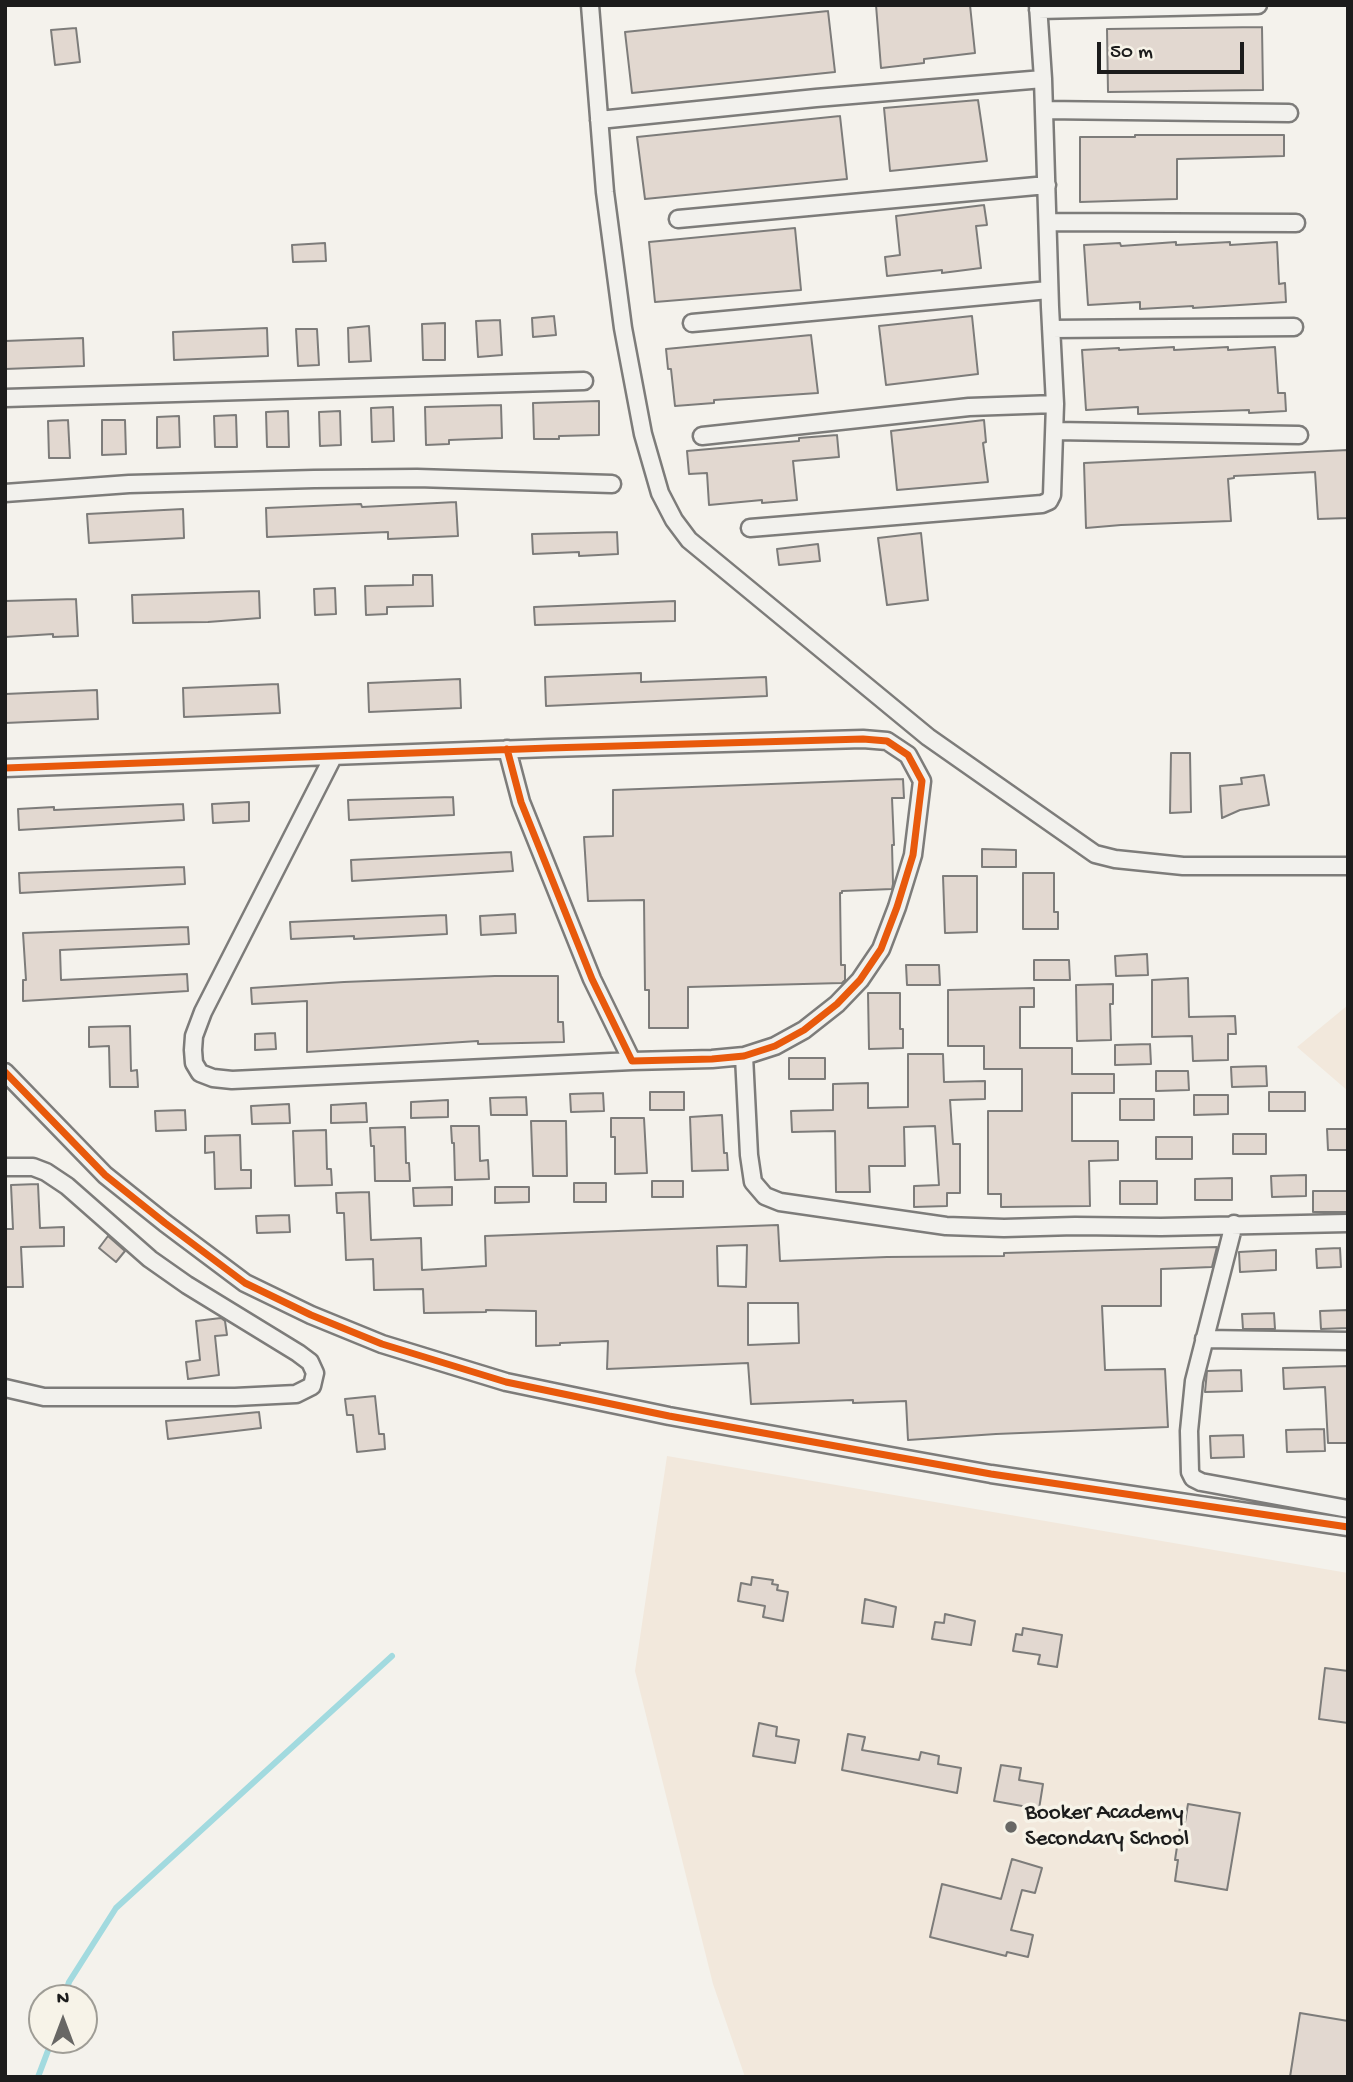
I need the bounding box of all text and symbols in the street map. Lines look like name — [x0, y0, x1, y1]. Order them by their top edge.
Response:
scale bar — [1101, 28, 1248, 72]
text: 50 m — [1110, 41, 1153, 66]
place label: Booker Academy Secondary School — [1025, 1800, 1189, 1854]
marker: Booker Academy Secondary School — [1003, 1819, 1019, 1835]
north arrow — [28, 1984, 98, 2054]
text: N — [57, 1988, 69, 2011]

